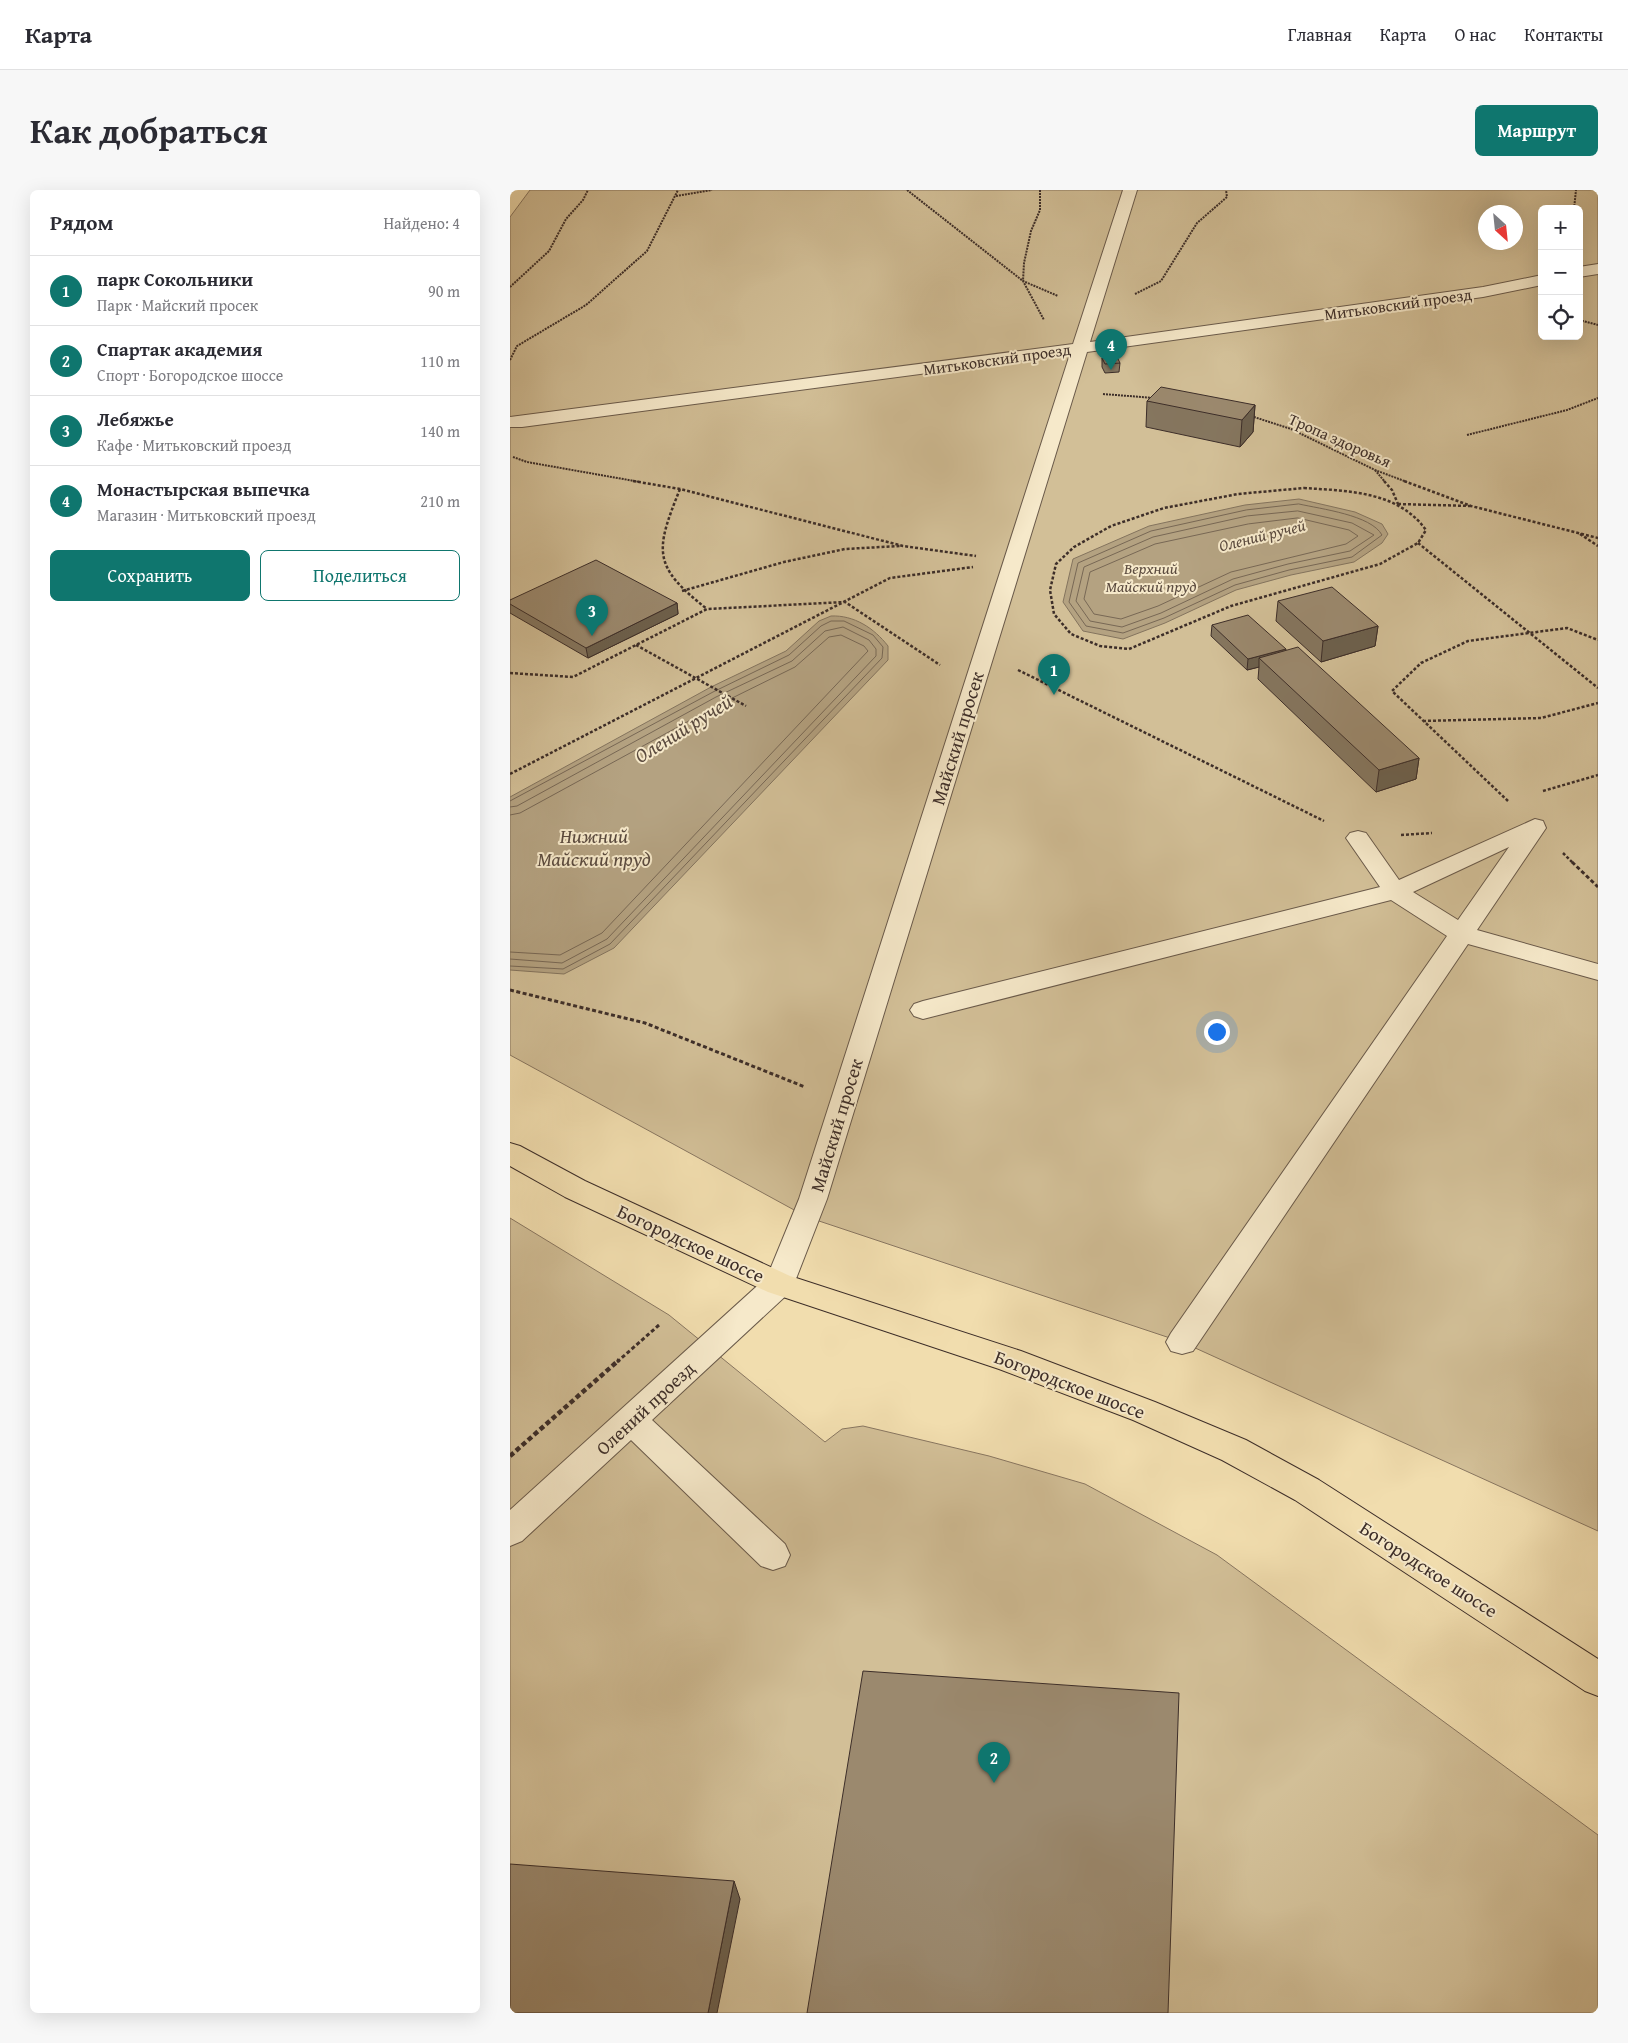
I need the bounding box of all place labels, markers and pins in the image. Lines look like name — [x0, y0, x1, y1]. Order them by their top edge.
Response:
pin: 4 — [1095, 329, 1127, 370]
pin: 3 — [576, 595, 608, 636]
pin: 1 — [1038, 654, 1070, 695]
pin: 2 — [978, 1742, 1010, 1783]

